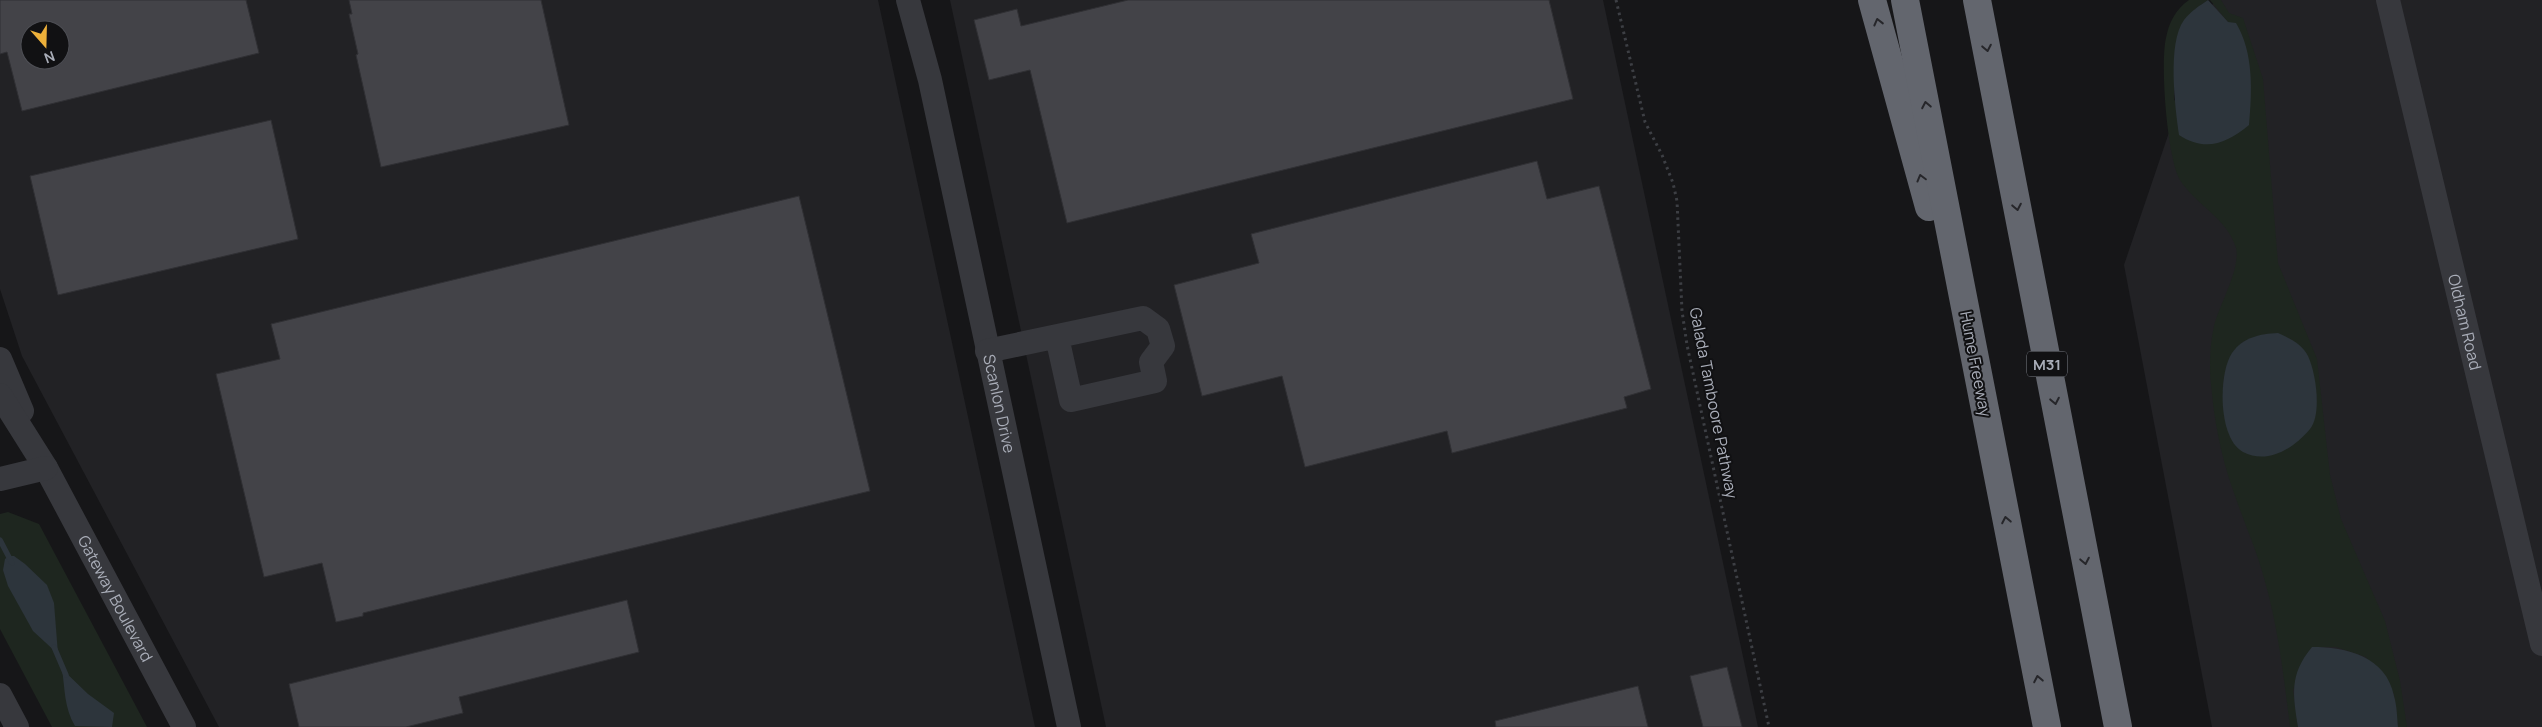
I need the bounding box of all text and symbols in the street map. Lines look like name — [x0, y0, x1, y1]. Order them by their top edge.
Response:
one-way arrow — [1873, 17, 1884, 26]
north arrow — [20, 20, 70, 70]
one-way arrow — [1981, 43, 1991, 52]
text: N — [42, 47, 58, 68]
one-way arrow — [1921, 101, 1931, 110]
one-way arrow — [1916, 175, 1926, 183]
one-way arrow — [2012, 203, 2022, 212]
street label: Oldham Road — [2443, 272, 2487, 372]
street label: Galada Tamboore Pathway — [1685, 305, 1743, 501]
street label: Hume Freeway — [1955, 309, 1997, 419]
street label: Scanlon Drive — [978, 352, 1021, 455]
road number: M31 — [2027, 352, 2067, 376]
one-way arrow — [2049, 397, 2059, 406]
one-way arrow — [2001, 515, 2012, 524]
street label: Gateway Boulevard — [73, 531, 158, 666]
one-way arrow — [2080, 557, 2090, 565]
one-way arrow — [2033, 675, 2043, 684]

